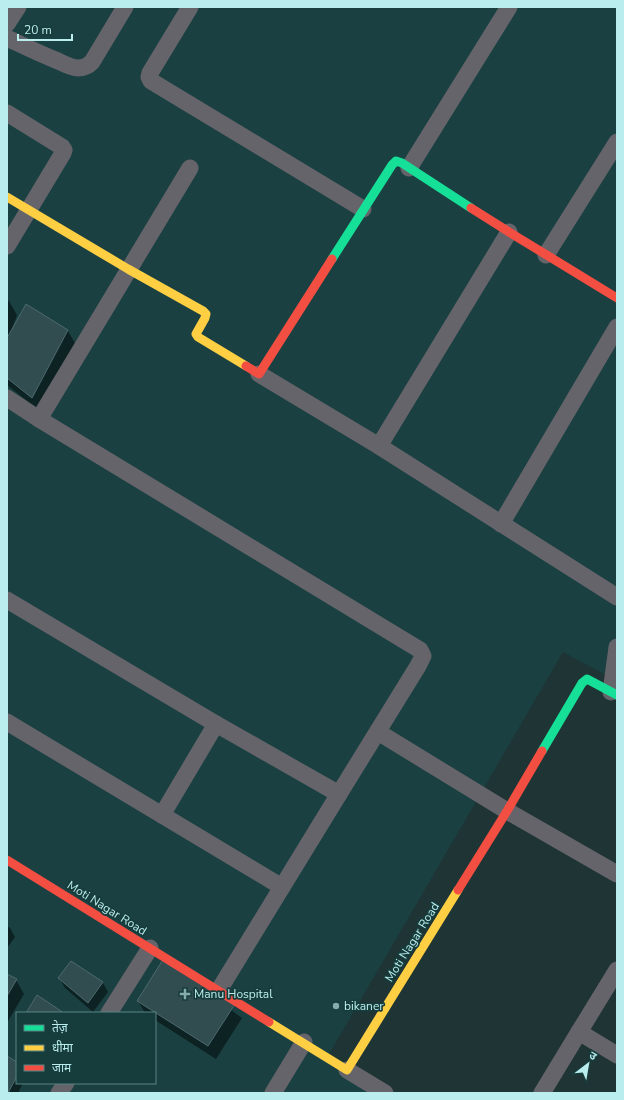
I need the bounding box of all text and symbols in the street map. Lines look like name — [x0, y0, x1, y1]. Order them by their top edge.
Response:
scale bar — [18, 16, 72, 42]
text: 20 m — [24, 22, 52, 38]
street label: Moti Nagar Road — [64, 877, 150, 939]
street label: Moti Nagar Road — [381, 899, 443, 985]
place label: Manu Hospital — [194, 986, 273, 1002]
marker: Manu Hospital — [179, 988, 191, 1000]
place label: bikaner — [344, 998, 384, 1014]
marker: bikaner — [331, 1001, 341, 1011]
legend — [16, 1012, 156, 1084]
text: तेज़ — [52, 1020, 69, 1036]
text: धीमा — [52, 1040, 74, 1056]
north arrow — [568, 1044, 608, 1084]
text: उ — [586, 1048, 600, 1064]
text: जाम — [52, 1060, 72, 1076]

